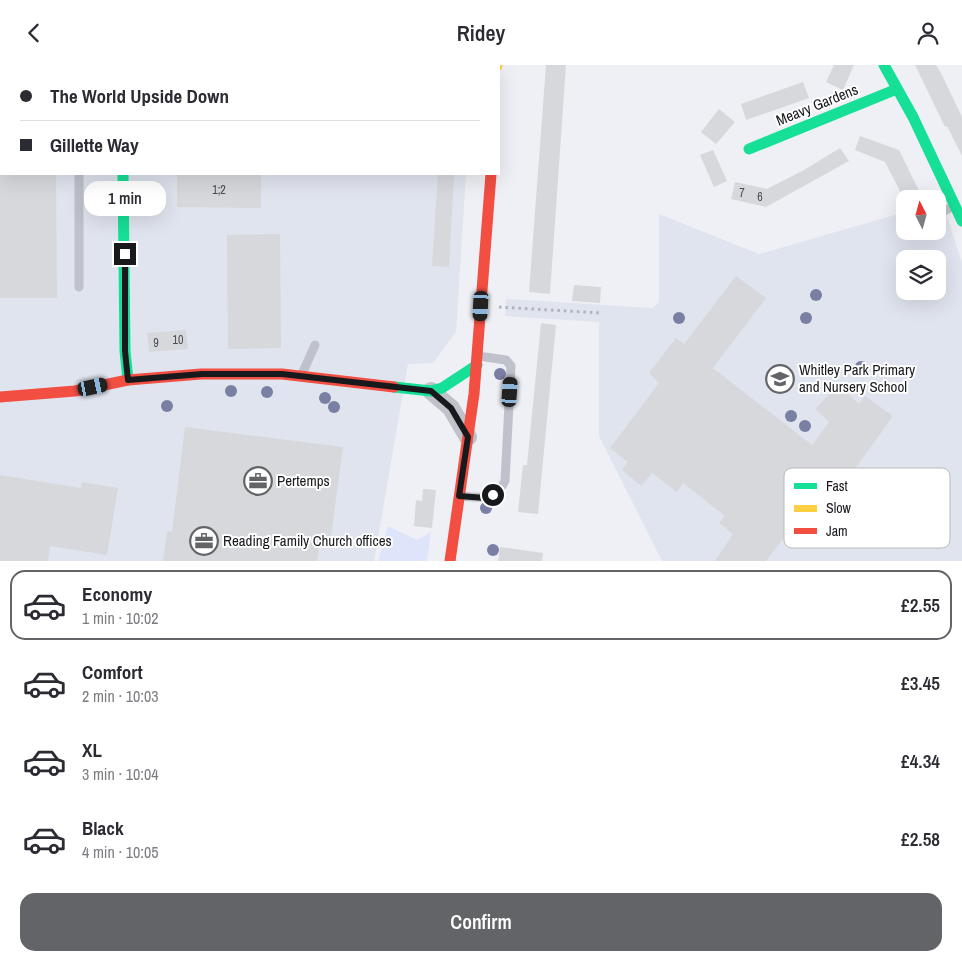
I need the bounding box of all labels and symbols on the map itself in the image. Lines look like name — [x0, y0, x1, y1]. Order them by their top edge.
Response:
street label: Meavy Gardens — [773, 79, 861, 131]
callout: 1 min — [84, 181, 166, 217]
house number: 1;2 — [212, 182, 226, 198]
house number: 7 — [739, 185, 745, 201]
house number: 6 — [757, 189, 763, 205]
north arrow — [896, 190, 946, 240]
route end — [114, 243, 136, 265]
car — [472, 291, 489, 321]
house number: 10 — [173, 332, 183, 348]
house number: 9 — [153, 335, 159, 351]
place label: Whitley Park Primary and Nursery School — [799, 359, 916, 397]
school or university icon: Whitley Park Primary and Nursery School — [765, 364, 795, 394]
car — [76, 377, 109, 397]
car — [501, 377, 518, 407]
office icon: Pertemps — [243, 466, 273, 496]
legend — [784, 468, 950, 548]
place label: Pertemps — [277, 470, 330, 491]
text: Fast — [826, 477, 848, 495]
route start — [482, 484, 504, 506]
text: Slow — [826, 499, 852, 517]
text: Jam — [826, 522, 848, 540]
office icon: Reading Family Church offices — [189, 526, 219, 556]
place label: Reading Family Church offices — [223, 530, 392, 551]

